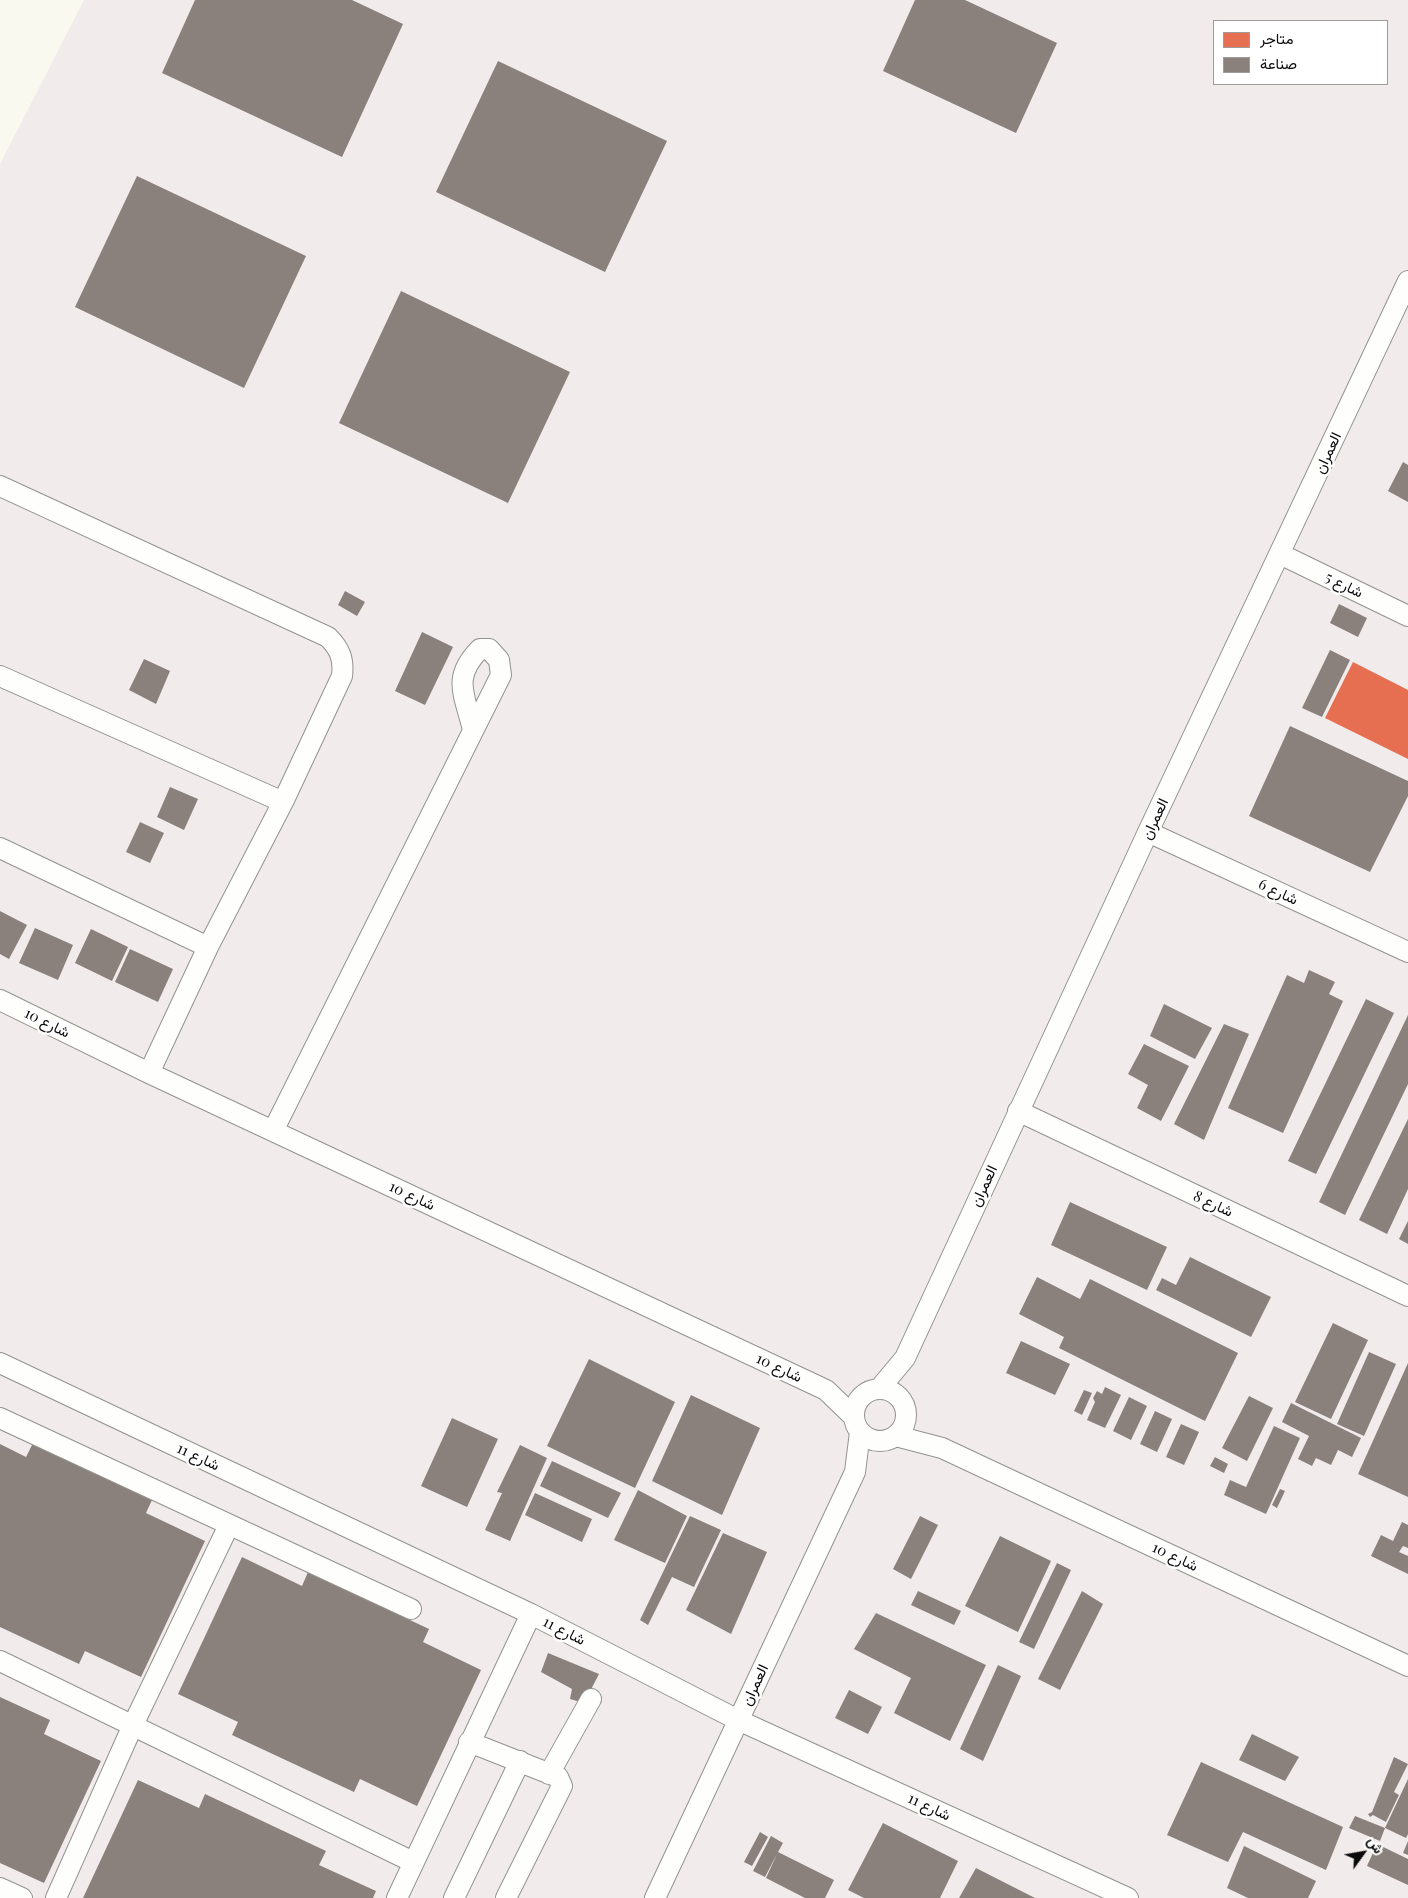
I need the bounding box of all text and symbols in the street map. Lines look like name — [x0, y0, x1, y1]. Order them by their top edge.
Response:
legend — [1213, 20, 1388, 85]
text: متاجر — [1260, 28, 1294, 48]
text: صناعة — [1260, 53, 1297, 73]
street label: العمران — [1311, 430, 1345, 476]
street label: شارع 5 — [1322, 568, 1366, 602]
street label: العمران — [1138, 796, 1172, 842]
street label: شارع 6 — [1255, 875, 1301, 909]
street label: شارع 10 — [21, 1004, 73, 1042]
street label: العمران — [967, 1163, 1001, 1209]
street label: شارع 10 — [386, 1178, 438, 1214]
street label: شارع 8 — [1190, 1187, 1236, 1221]
street label: شارع 10 — [753, 1350, 805, 1386]
street label: شارع 11 — [174, 1439, 222, 1475]
street label: شارع 10 — [1149, 1539, 1201, 1575]
street label: شارع 11 — [540, 1613, 588, 1649]
street label: العمران — [738, 1662, 772, 1708]
street label: شارع 11 — [905, 1789, 953, 1825]
north arrow — [1338, 1828, 1388, 1878]
text: ش — [1364, 1833, 1389, 1857]

